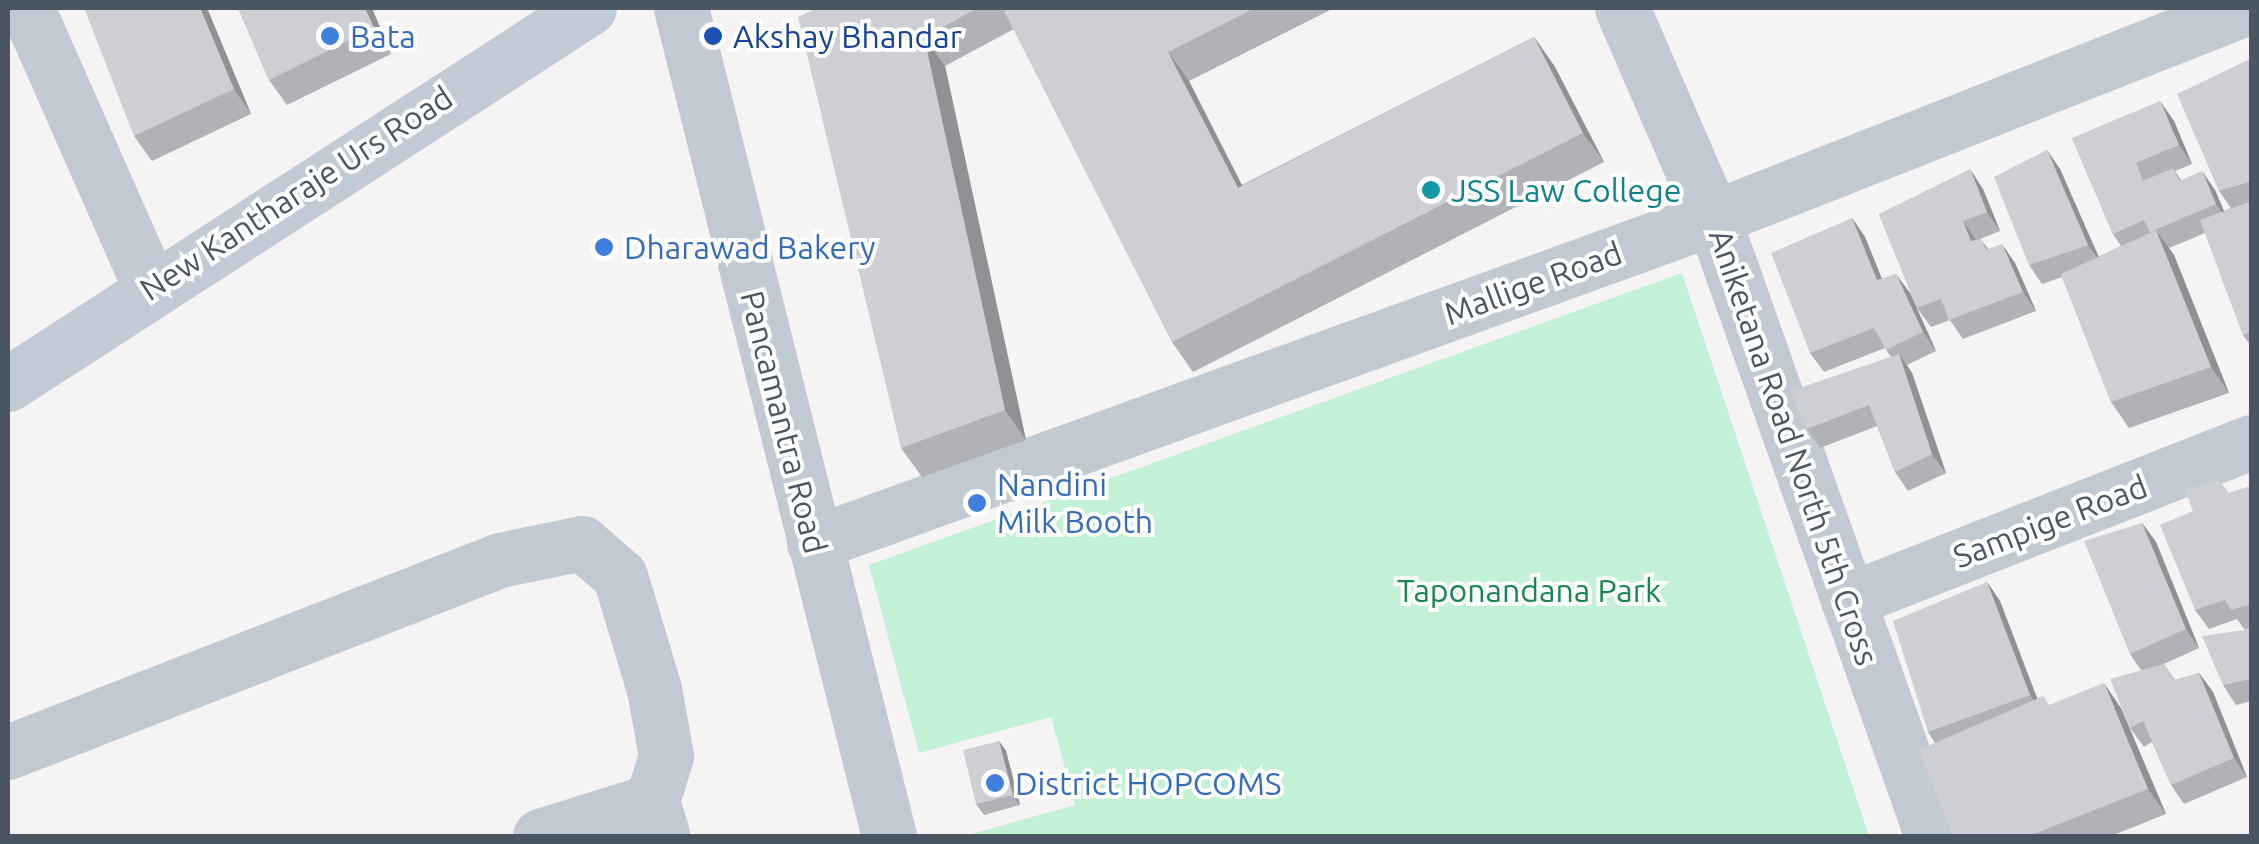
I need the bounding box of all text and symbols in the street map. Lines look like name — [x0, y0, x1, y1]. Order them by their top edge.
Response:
place label: Bata — [350, 17, 416, 55]
place label: Akshay Bhandar — [733, 17, 962, 55]
marker: Bata — [319, 25, 341, 47]
marker: Akshay Bhandar — [702, 25, 724, 47]
street label: New Kantharaje Urs Road — [133, 78, 459, 308]
place label: JSS Law College — [1451, 171, 1681, 209]
marker: JSS Law College — [1420, 179, 1442, 201]
street label: Aniketana Road North 5th Cross — [1701, 224, 1887, 670]
place label: Dharawad Bakery — [624, 228, 875, 266]
street label: Mallige Road — [1439, 233, 1627, 333]
marker: Dharawad Bakery — [593, 236, 615, 258]
street label: Pancamantra Road — [733, 287, 835, 557]
place label: Nandini Milk Booth — [997, 466, 1153, 541]
street label: Sampige Road — [1948, 466, 2152, 576]
marker: Nandini Milk Booth — [966, 492, 988, 514]
park label: Taponandana Park — [1397, 571, 1661, 609]
place label: District HOPCOMS — [1015, 764, 1281, 802]
marker: District HOPCOMS — [984, 772, 1006, 794]

